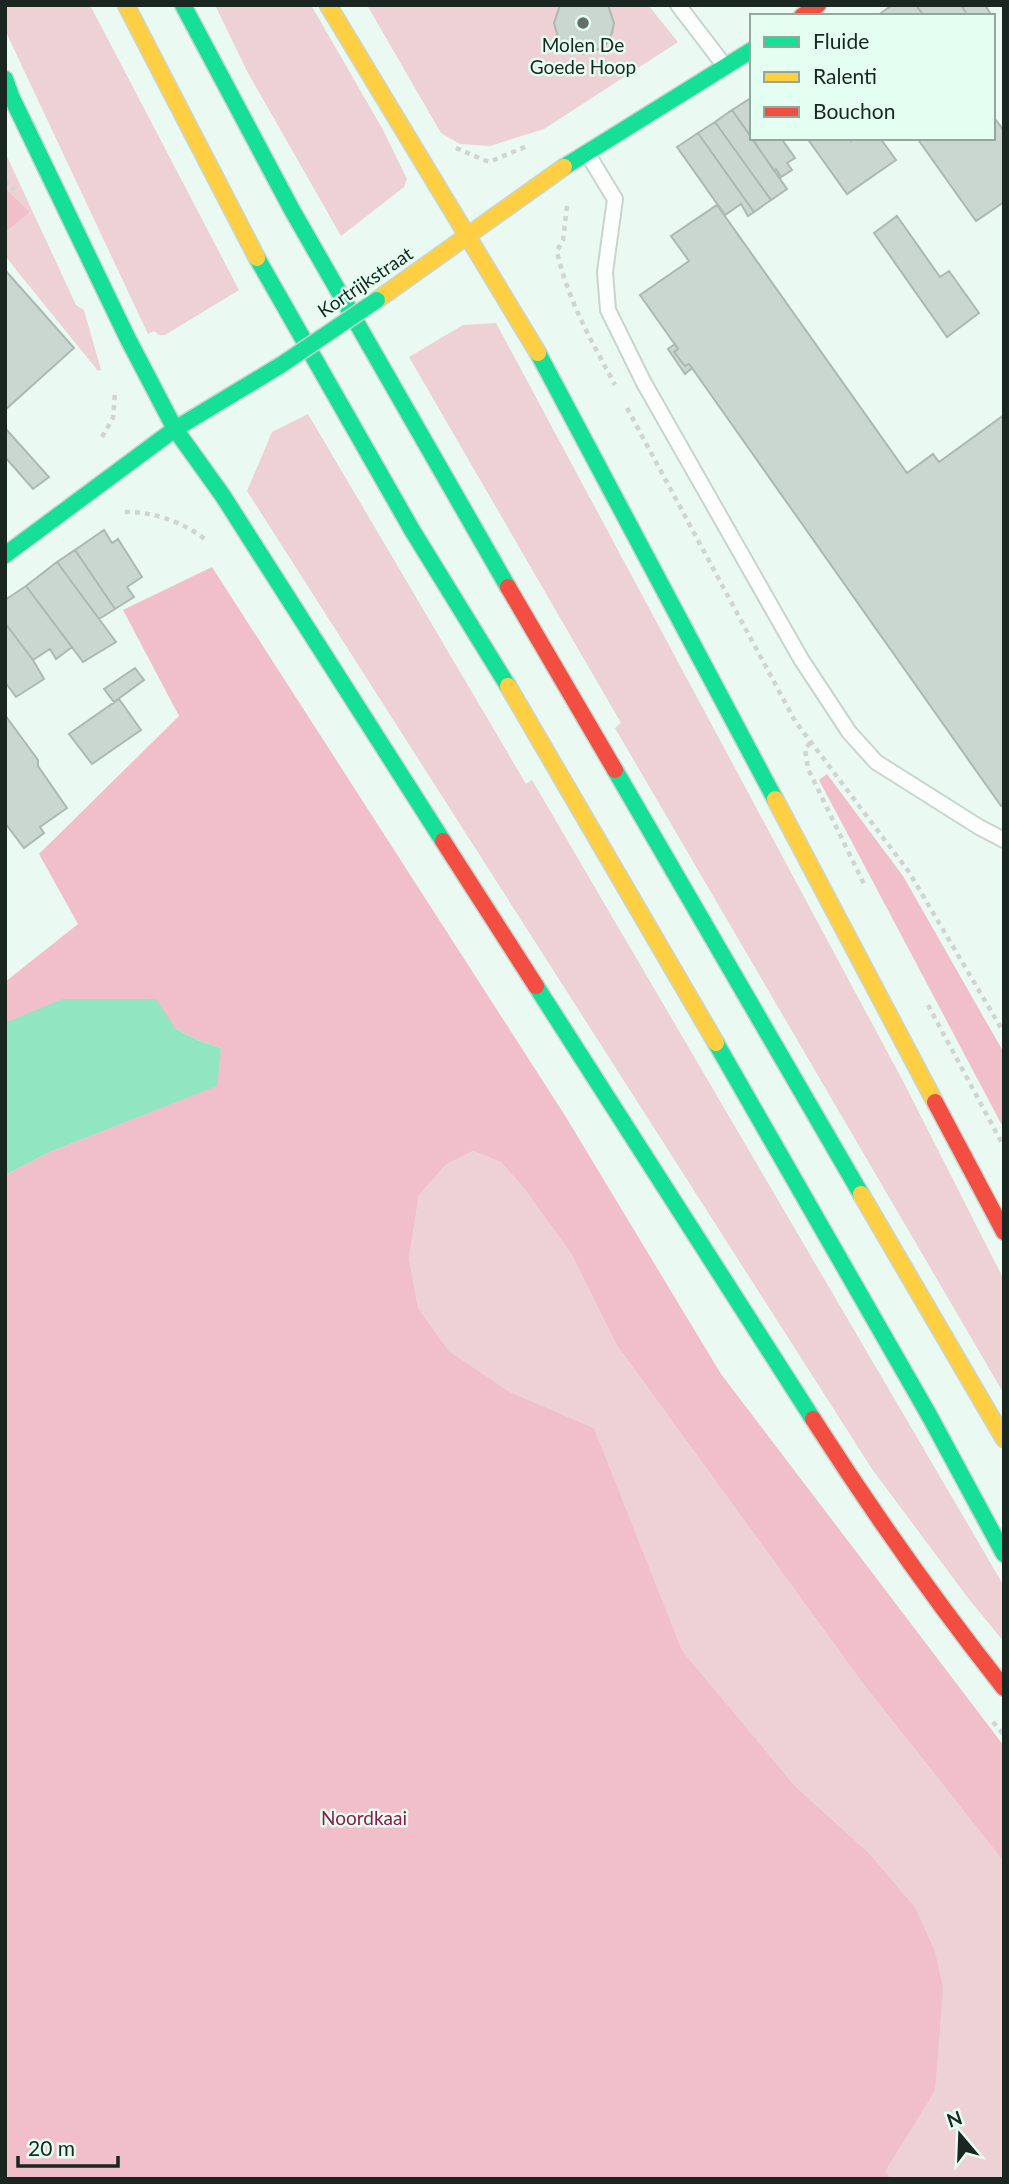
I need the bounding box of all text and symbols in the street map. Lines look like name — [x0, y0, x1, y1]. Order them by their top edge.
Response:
legend — [750, 14, 995, 140]
marker: Molen De Goede Hoop — [575, 15, 591, 31]
text: Fluide — [813, 28, 869, 53]
place label: Molen De Goede Hoop — [530, 33, 636, 78]
text: Ralenti — [813, 63, 877, 88]
text: Bouchon — [813, 98, 895, 123]
street label: Kortrijkstraat — [313, 241, 417, 322]
park label: Noordkaai — [321, 1806, 407, 1829]
north arrow — [925, 2100, 995, 2170]
text: N — [944, 2105, 965, 2132]
scale bar — [18, 2124, 117, 2168]
text: 20 m — [28, 2135, 75, 2160]

